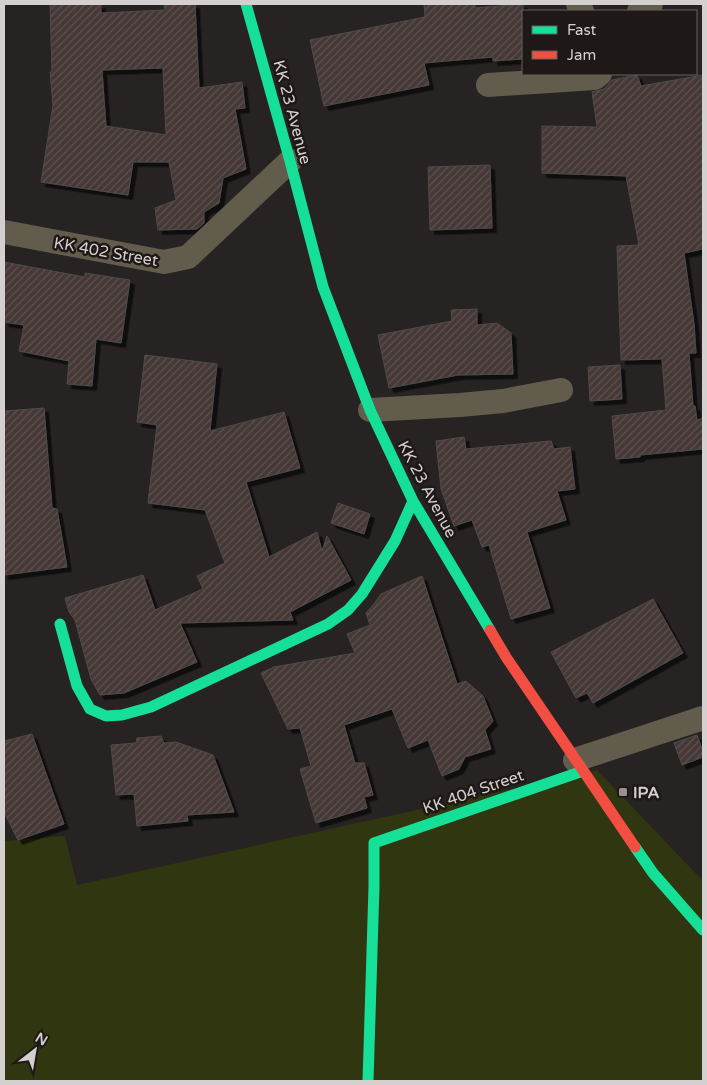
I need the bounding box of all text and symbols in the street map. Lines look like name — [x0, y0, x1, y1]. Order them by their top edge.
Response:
legend — [522, 10, 697, 75]
text: Fast — [567, 21, 597, 39]
text: Jam — [567, 46, 596, 64]
street label: KK 23 Avenue — [269, 58, 316, 167]
street label: KK 402 Street — [52, 233, 160, 271]
street label: KK 23 Avenue — [393, 437, 461, 541]
street label: KK 404 Street — [420, 765, 527, 819]
place label: IPA — [633, 783, 660, 803]
marker: IPA — [617, 786, 629, 798]
north arrow — [10, 1025, 60, 1075]
text: N — [32, 1029, 51, 1049]

